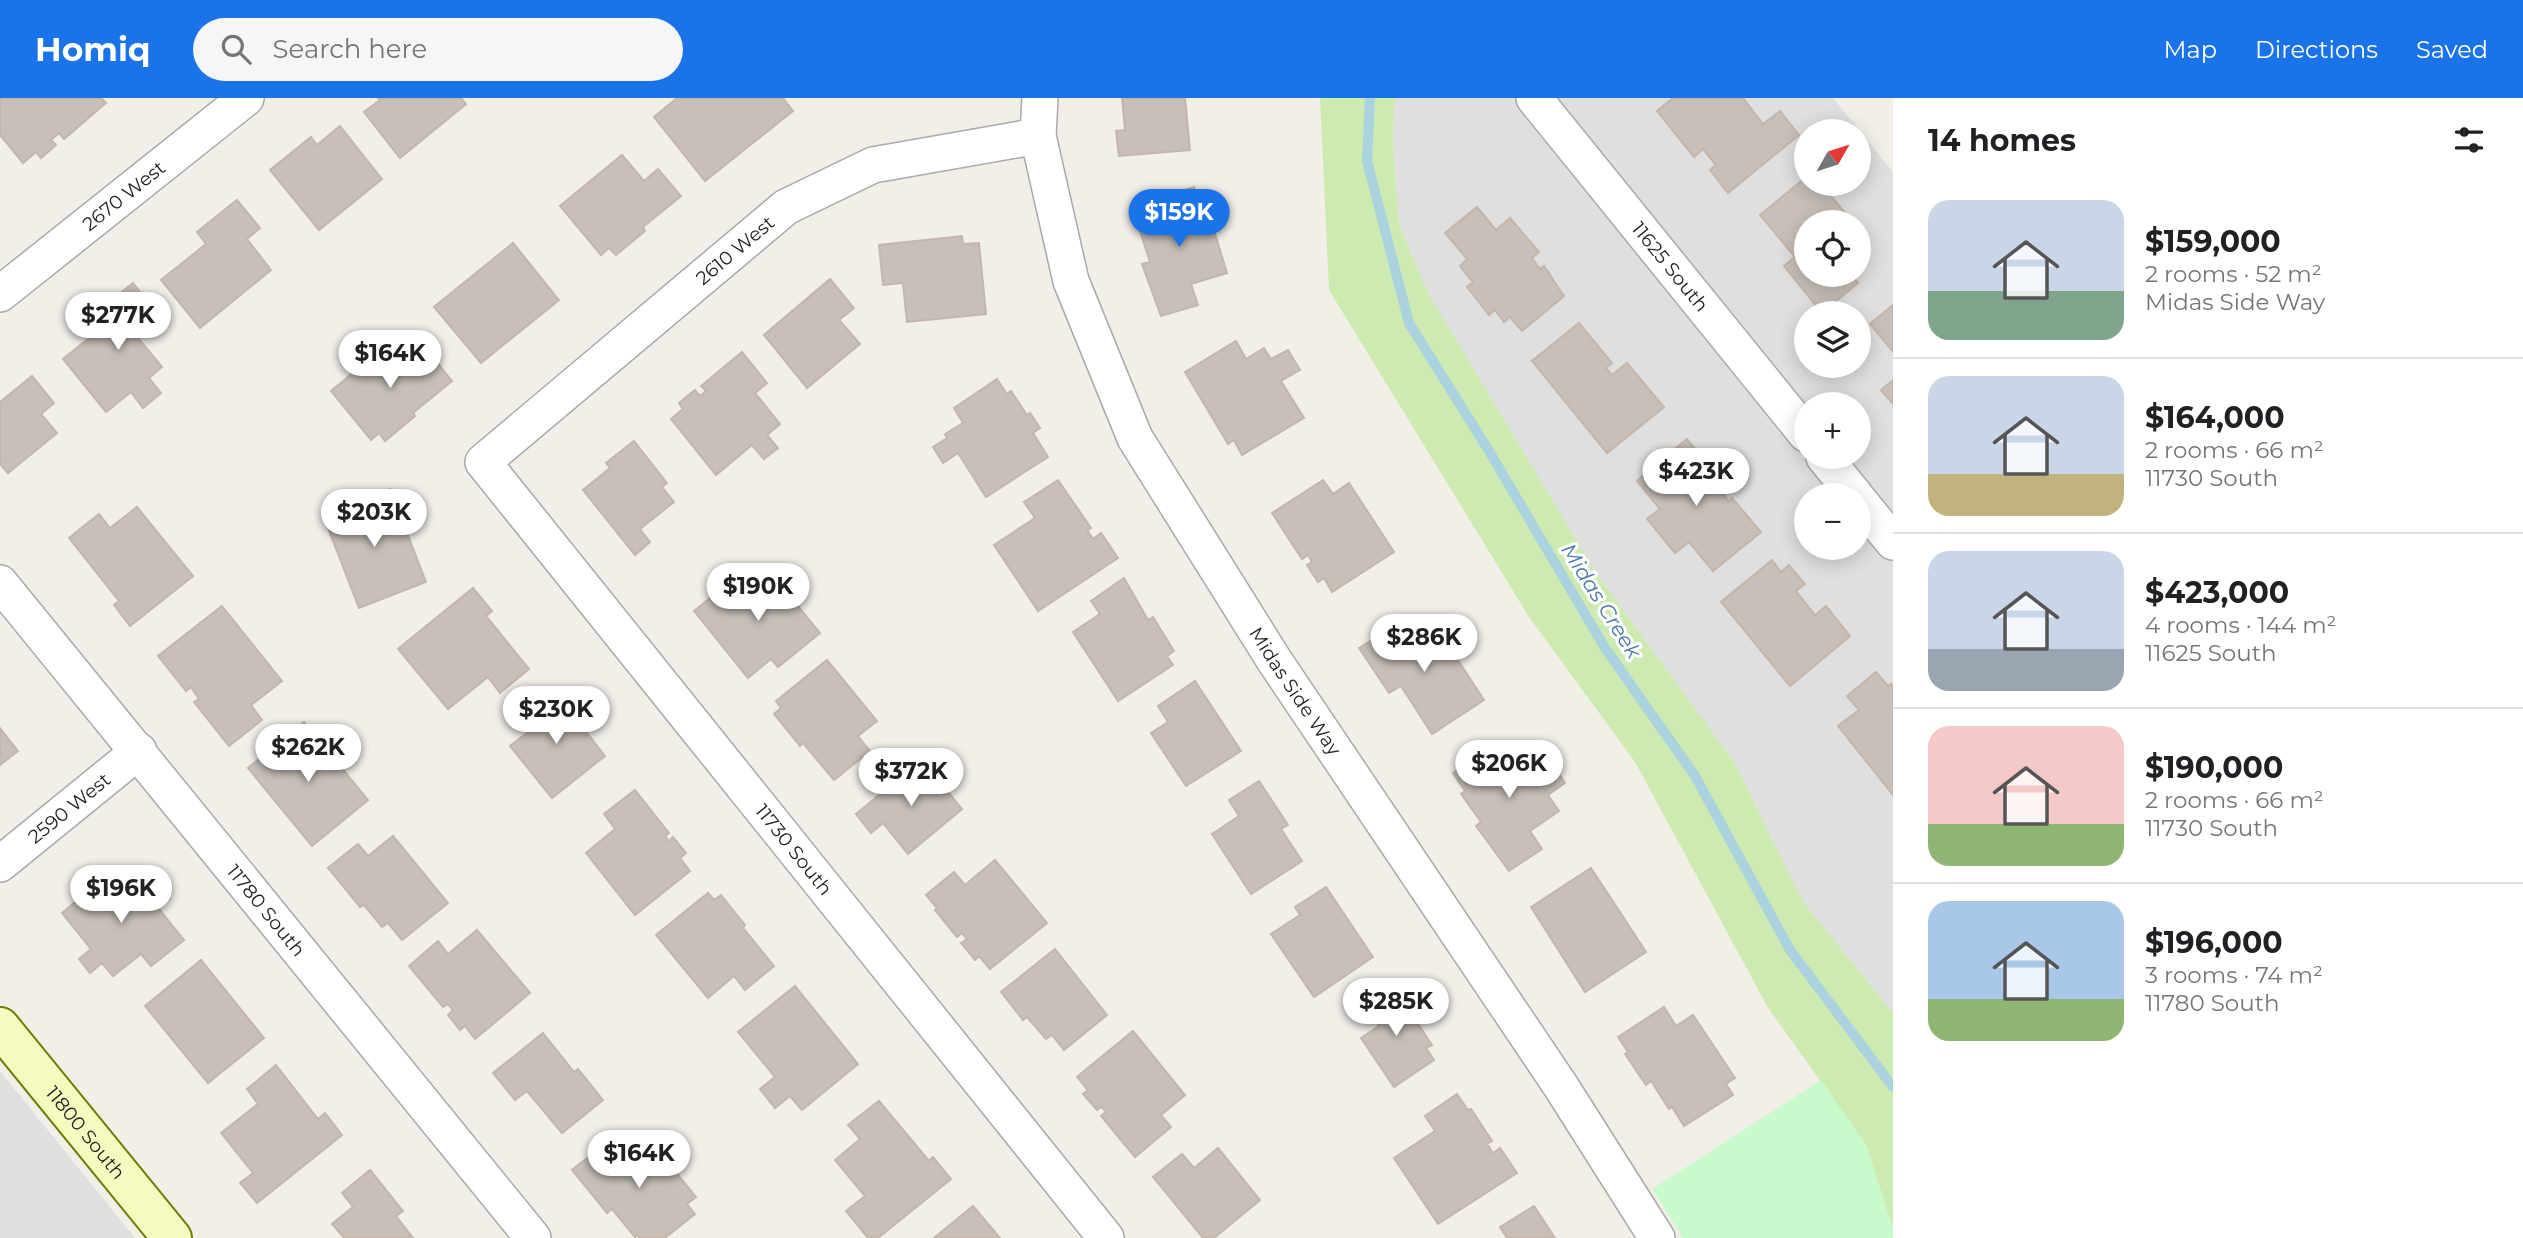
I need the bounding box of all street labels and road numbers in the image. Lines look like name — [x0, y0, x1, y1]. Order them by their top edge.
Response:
street label: 2670 West — [78, 156, 170, 236]
street label: 2610 West — [691, 211, 779, 290]
street label: 11625 South — [1627, 217, 1713, 316]
street label: Midas Side Way — [1244, 623, 1346, 760]
street label: 2590 West — [24, 768, 115, 848]
street label: 11730 South — [750, 800, 837, 900]
street label: 11780 South — [222, 860, 310, 961]
street label: 11800 South — [41, 1082, 130, 1184]

